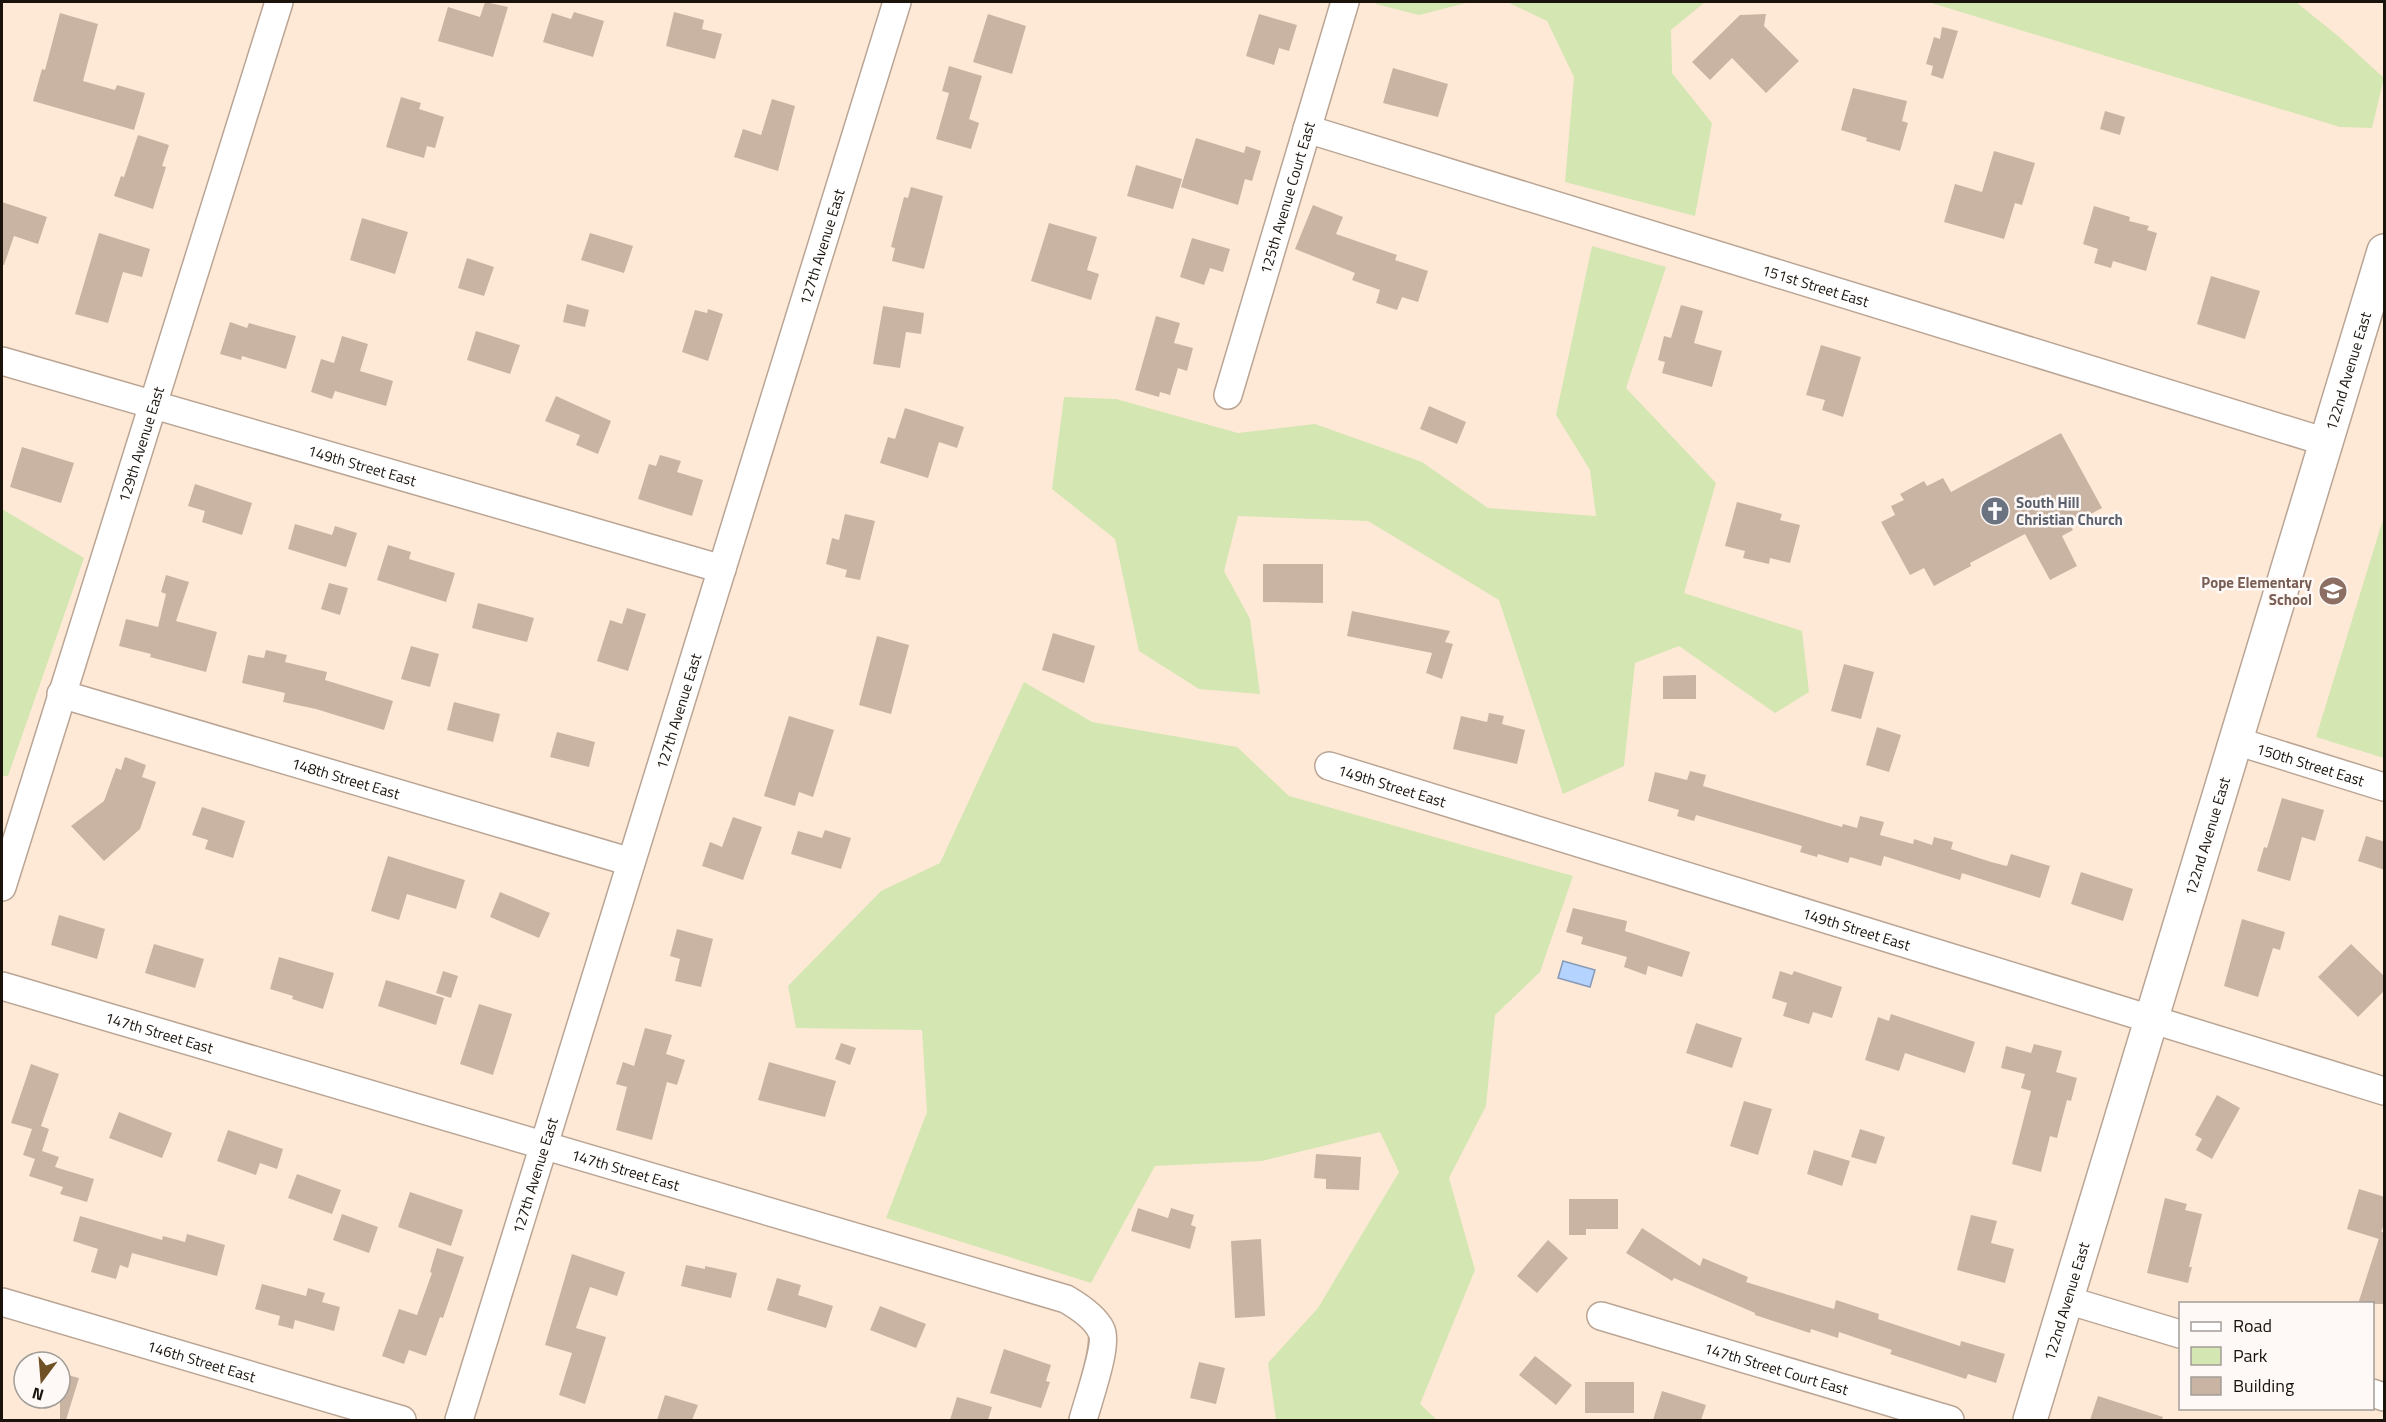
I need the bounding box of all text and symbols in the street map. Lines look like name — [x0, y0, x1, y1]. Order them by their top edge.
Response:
street label: 125th Avenue Court East — [1253, 118, 1321, 277]
street label: 127th Avenue East — [793, 185, 850, 308]
street label: 151st Street East — [1759, 258, 1873, 313]
street label: 122nd Avenue East — [2319, 308, 2377, 433]
street label: 129th Avenue East — [112, 383, 170, 505]
street label: 149th Street East — [305, 438, 420, 492]
place label: South Hill Christian Church — [2016, 491, 2123, 531]
church icon: South Hill Christian Church — [1979, 495, 2011, 527]
place label: Pope Elementary School — [2201, 571, 2312, 611]
school or university icon: Pope Elementary School — [2317, 575, 2349, 607]
street label: 127th Avenue East — [649, 650, 707, 772]
street label: 150th Street East — [2254, 737, 2368, 792]
street label: 148th Street East — [289, 751, 404, 805]
street label: 149th Street East — [1335, 758, 1450, 813]
street label: 122nd Avenue East — [2178, 773, 2236, 898]
street label: 149th Street East — [1800, 901, 1914, 956]
street label: 147th Street East — [102, 1005, 217, 1059]
street label: 127th Avenue East — [506, 1114, 563, 1236]
street label: 147th Street East — [569, 1143, 683, 1196]
street label: 122nd Avenue East — [2037, 1238, 2095, 1363]
legend — [2179, 1302, 2374, 1410]
text: Road — [2233, 1312, 2272, 1339]
street label: 146th Street East — [145, 1334, 259, 1388]
street label: 147th Street Court East — [1701, 1336, 1852, 1401]
text: Park — [2233, 1342, 2268, 1369]
north arrow — [12, 1350, 72, 1410]
text: Building — [2233, 1372, 2294, 1399]
text: N — [29, 1381, 47, 1407]

